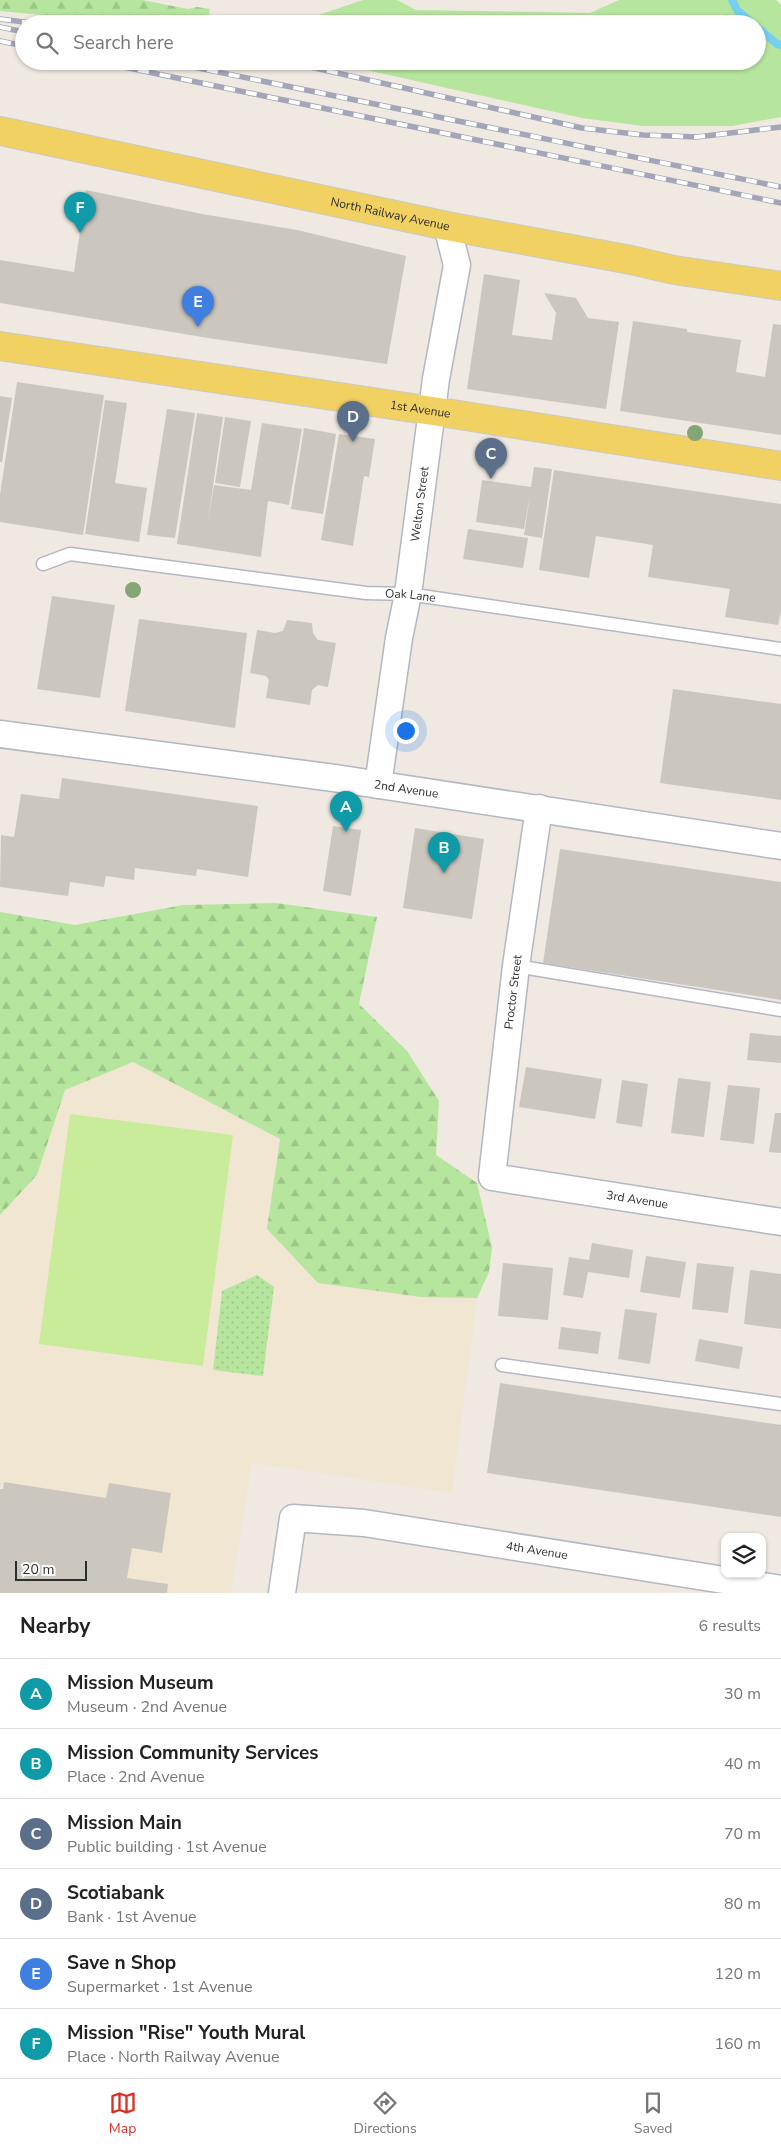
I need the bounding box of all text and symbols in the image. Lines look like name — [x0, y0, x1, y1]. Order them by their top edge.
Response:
search box — [15, 15, 766, 70]
icon: search — [33, 29, 61, 57]
text: Search here — [73, 30, 174, 56]
pin: F — [64, 192, 96, 233]
street label: North Railway Avenue — [329, 194, 451, 234]
pin: E — [182, 286, 214, 327]
street label: 1st Avenue — [389, 397, 452, 422]
pin: D — [337, 401, 369, 442]
pin: C — [475, 438, 507, 479]
street label: Welton Street — [407, 465, 433, 543]
street label: Oak Lane — [385, 585, 437, 606]
your location — [393, 718, 419, 744]
street label: 2nd Avenue — [373, 776, 440, 802]
pin: A — [330, 791, 362, 832]
pin: B — [428, 832, 460, 873]
street label: Proctor Street — [500, 953, 526, 1030]
street label: 3rd Avenue — [605, 1187, 669, 1212]
map controls — [721, 1533, 766, 1578]
button: layers — [721, 1533, 766, 1578]
street label: 4th Avenue — [505, 1538, 569, 1563]
scale bar — [15, 1558, 88, 1581]
text: 20 m — [22, 1560, 54, 1579]
text: Nearby — [20, 1612, 90, 1640]
text: 6 results — [699, 1615, 761, 1637]
text: Mission Museum — [67, 1670, 214, 1696]
text: A — [30, 1683, 42, 1705]
text: 30 m — [724, 1683, 761, 1705]
text: Museum · 2nd Avenue — [67, 1696, 227, 1718]
text: Mission Community Services — [67, 1740, 318, 1766]
text: B — [30, 1753, 42, 1775]
text: 40 m — [724, 1753, 761, 1775]
text: Place · 2nd Avenue — [67, 1766, 205, 1788]
text: Mission Main — [67, 1810, 182, 1836]
text: C — [31, 1823, 41, 1845]
text: 70 m — [724, 1823, 761, 1845]
text: Public building · 1st Avenue — [67, 1836, 267, 1858]
text: Scotiabank — [67, 1880, 164, 1906]
text: D — [30, 1893, 42, 1915]
text: 80 m — [724, 1893, 761, 1915]
text: Bank · 1st Avenue — [67, 1906, 197, 1928]
text: Save n Shop — [67, 1950, 176, 1976]
text: E — [31, 1963, 41, 1985]
text: 120 m — [714, 1963, 761, 1985]
text: Supermarket · 1st Avenue — [67, 1976, 252, 1998]
text: Mission "Rise" Youth Mural — [67, 2020, 305, 2046]
text: F — [32, 2033, 41, 2055]
text: 160 m — [714, 2033, 761, 2055]
text: Place · North Railway Avenue — [67, 2046, 280, 2068]
tab: Map — [109, 2089, 137, 2138]
tab: Directions — [354, 2089, 417, 2138]
tab: Saved — [634, 2089, 672, 2138]

